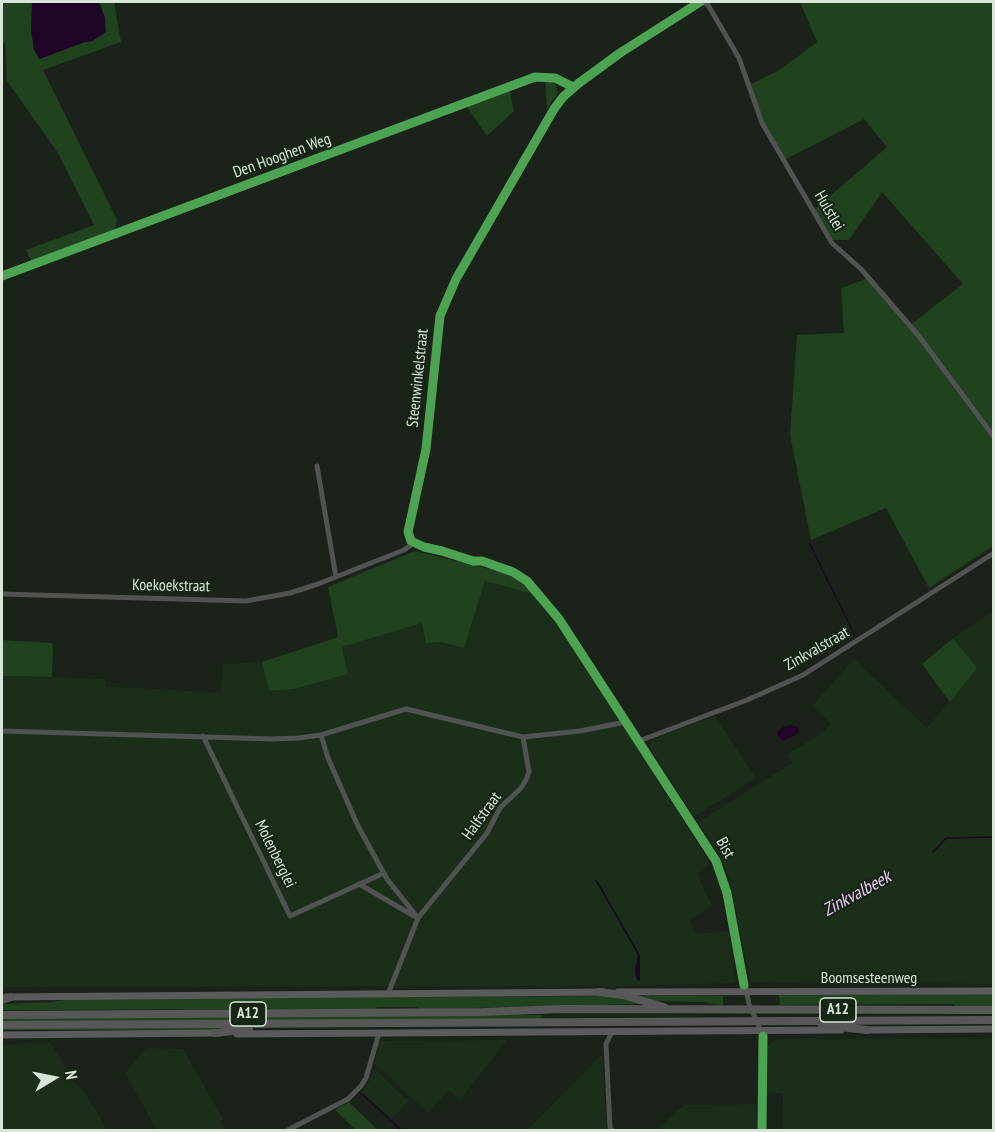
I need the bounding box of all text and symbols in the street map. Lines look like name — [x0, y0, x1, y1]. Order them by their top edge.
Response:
street label: Den Hooghen Weg — [231, 129, 333, 183]
street label: Hulstlei — [810, 188, 848, 234]
street label: Steenwinkelstraat — [403, 328, 433, 428]
street label: Koekoekstraat — [132, 576, 210, 596]
street label: Zinkvalstraat — [781, 623, 853, 675]
street label: Halfstraat — [458, 788, 506, 844]
street label: Molenberglei — [250, 817, 300, 891]
street label: Bist — [712, 834, 738, 862]
water label: Zinkvalbeek — [819, 866, 895, 922]
street label: Boomsesteenweg — [821, 968, 917, 988]
road number: A12 — [820, 998, 856, 1022]
road number: A12 — [230, 1002, 266, 1026]
north arrow — [24, 1048, 84, 1108]
text: N — [61, 1069, 82, 1081]

